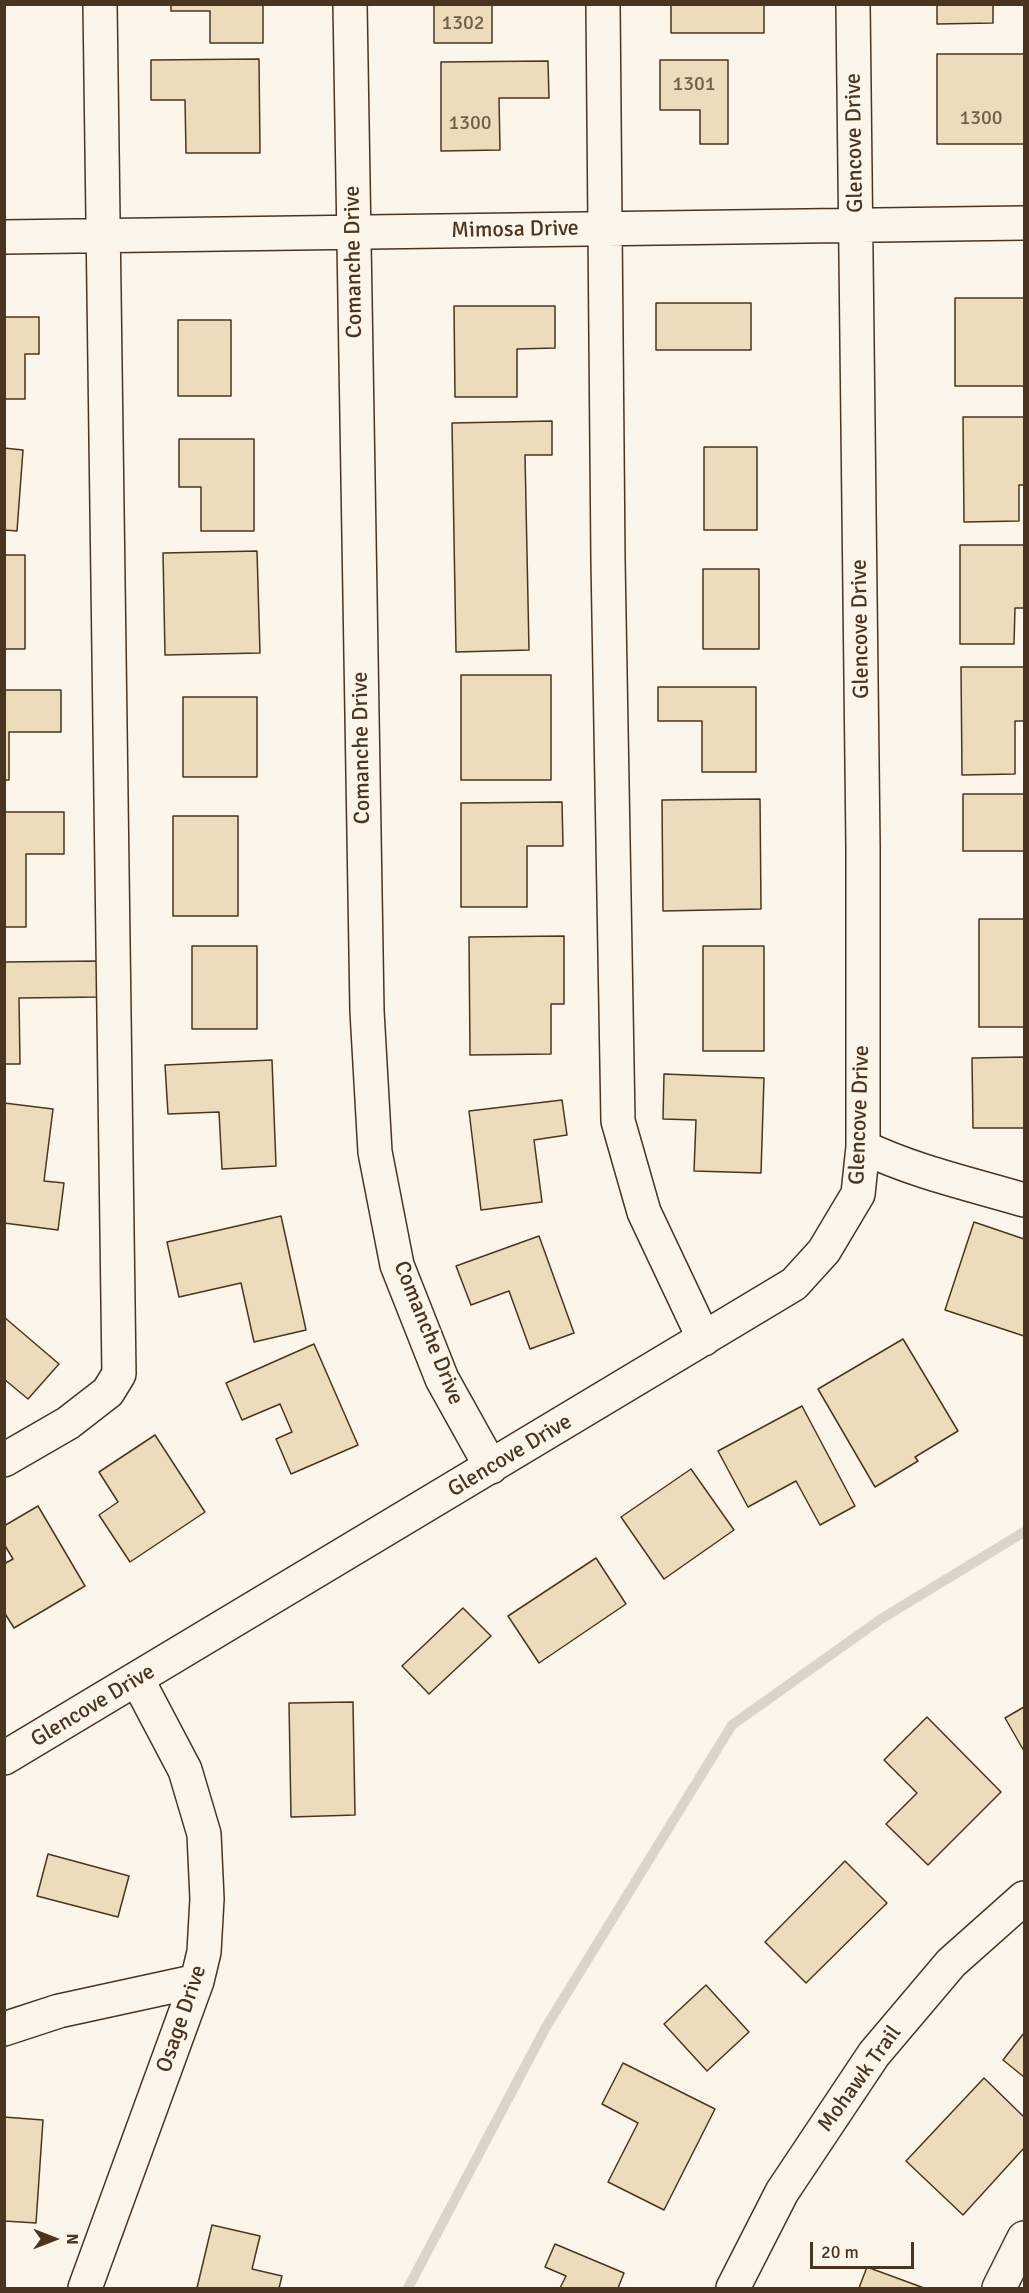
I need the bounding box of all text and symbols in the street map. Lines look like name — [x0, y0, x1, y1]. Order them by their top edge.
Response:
house number: 1302 — [441, 12, 485, 36]
house number: 1301 — [672, 73, 716, 97]
street label: Glencove Drive — [841, 73, 869, 213]
house number: 1300 — [959, 107, 1003, 131]
house number: 1300 — [448, 112, 492, 136]
street label: Comanche Drive — [339, 185, 369, 339]
street label: Mimosa Drive — [451, 216, 579, 244]
street label: Glencove Drive — [847, 559, 875, 699]
street label: Comanche Drive — [347, 671, 377, 825]
street label: Glencove Drive — [844, 1045, 876, 1185]
street label: Comanche Drive — [387, 1257, 469, 1409]
street label: Glencove Drive — [443, 1409, 577, 1503]
street label: Glencove Drive — [26, 1659, 160, 1753]
street label: Osage Drive — [151, 1962, 213, 2076]
street label: Mohawk Trail — [813, 2021, 907, 2137]
north arrow — [24, 2209, 84, 2269]
scale bar — [813, 2230, 916, 2268]
text: N — [62, 2233, 82, 2245]
text: 20 m — [821, 2241, 859, 2263]

